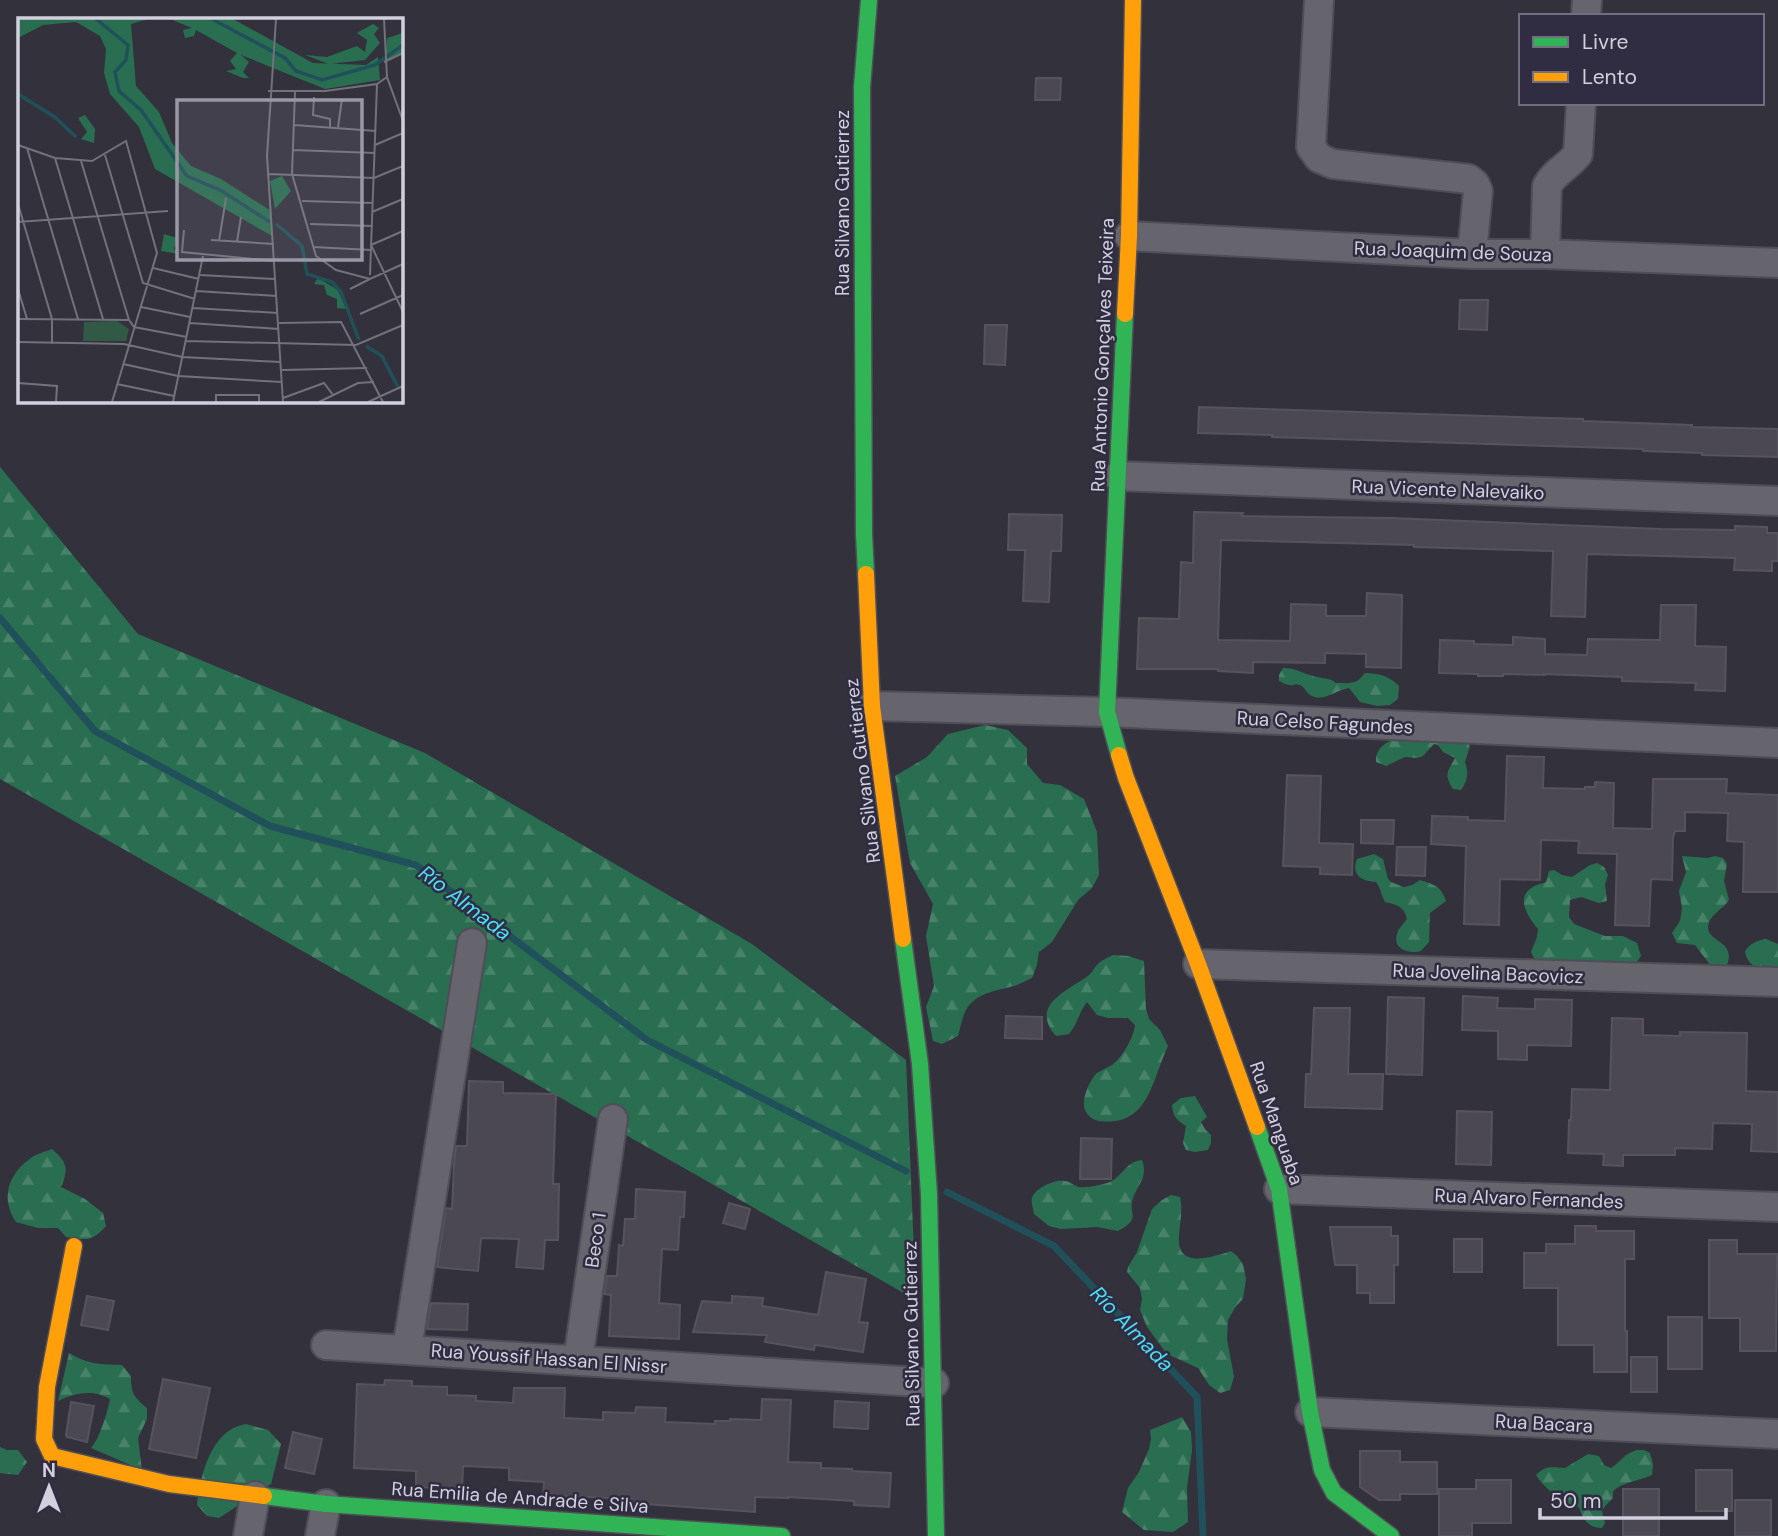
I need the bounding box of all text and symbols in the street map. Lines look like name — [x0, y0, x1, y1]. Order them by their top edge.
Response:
legend — [1519, 14, 1764, 105]
inset map — [18, 18, 402, 402]
text: Livre — [1582, 28, 1629, 56]
text: Lento — [1582, 63, 1637, 91]
street label: Rua Silvano Gutierrez — [830, 110, 855, 296]
street label: Rua Antonio Gonçalves Teixeira — [1085, 218, 1120, 493]
street label: Rua Joaquim de Souza — [1354, 236, 1552, 267]
street label: Rua Vicente Nalevaiko — [1351, 474, 1545, 505]
street label: Rua Silvano Gutierrez — [839, 677, 886, 865]
street label: Rua Celso Fagundes — [1236, 705, 1414, 740]
water label: Río Almada — [413, 859, 517, 947]
street label: Rua Jovelina Bacovicz — [1392, 958, 1584, 989]
street label: Rua Manguaba — [1244, 1058, 1309, 1188]
street label: Rua Alvaro Fernandes — [1434, 1183, 1624, 1214]
street label: Beco 1 — [579, 1211, 612, 1269]
street label: Rua Silvano Gutierrez — [897, 1241, 926, 1427]
water label: Río Almada — [1084, 1280, 1180, 1378]
street label: Rua Youssif Hassan El Nissr — [430, 1338, 668, 1379]
street label: Rua Bacara — [1494, 1408, 1594, 1439]
north arrow — [14, 1452, 84, 1522]
text: N — [42, 1458, 56, 1483]
street label: Rua Emilia de Andrade e Silva — [390, 1476, 649, 1519]
scale bar — [1540, 1476, 1726, 1520]
text: 50 m — [1550, 1487, 1601, 1515]

